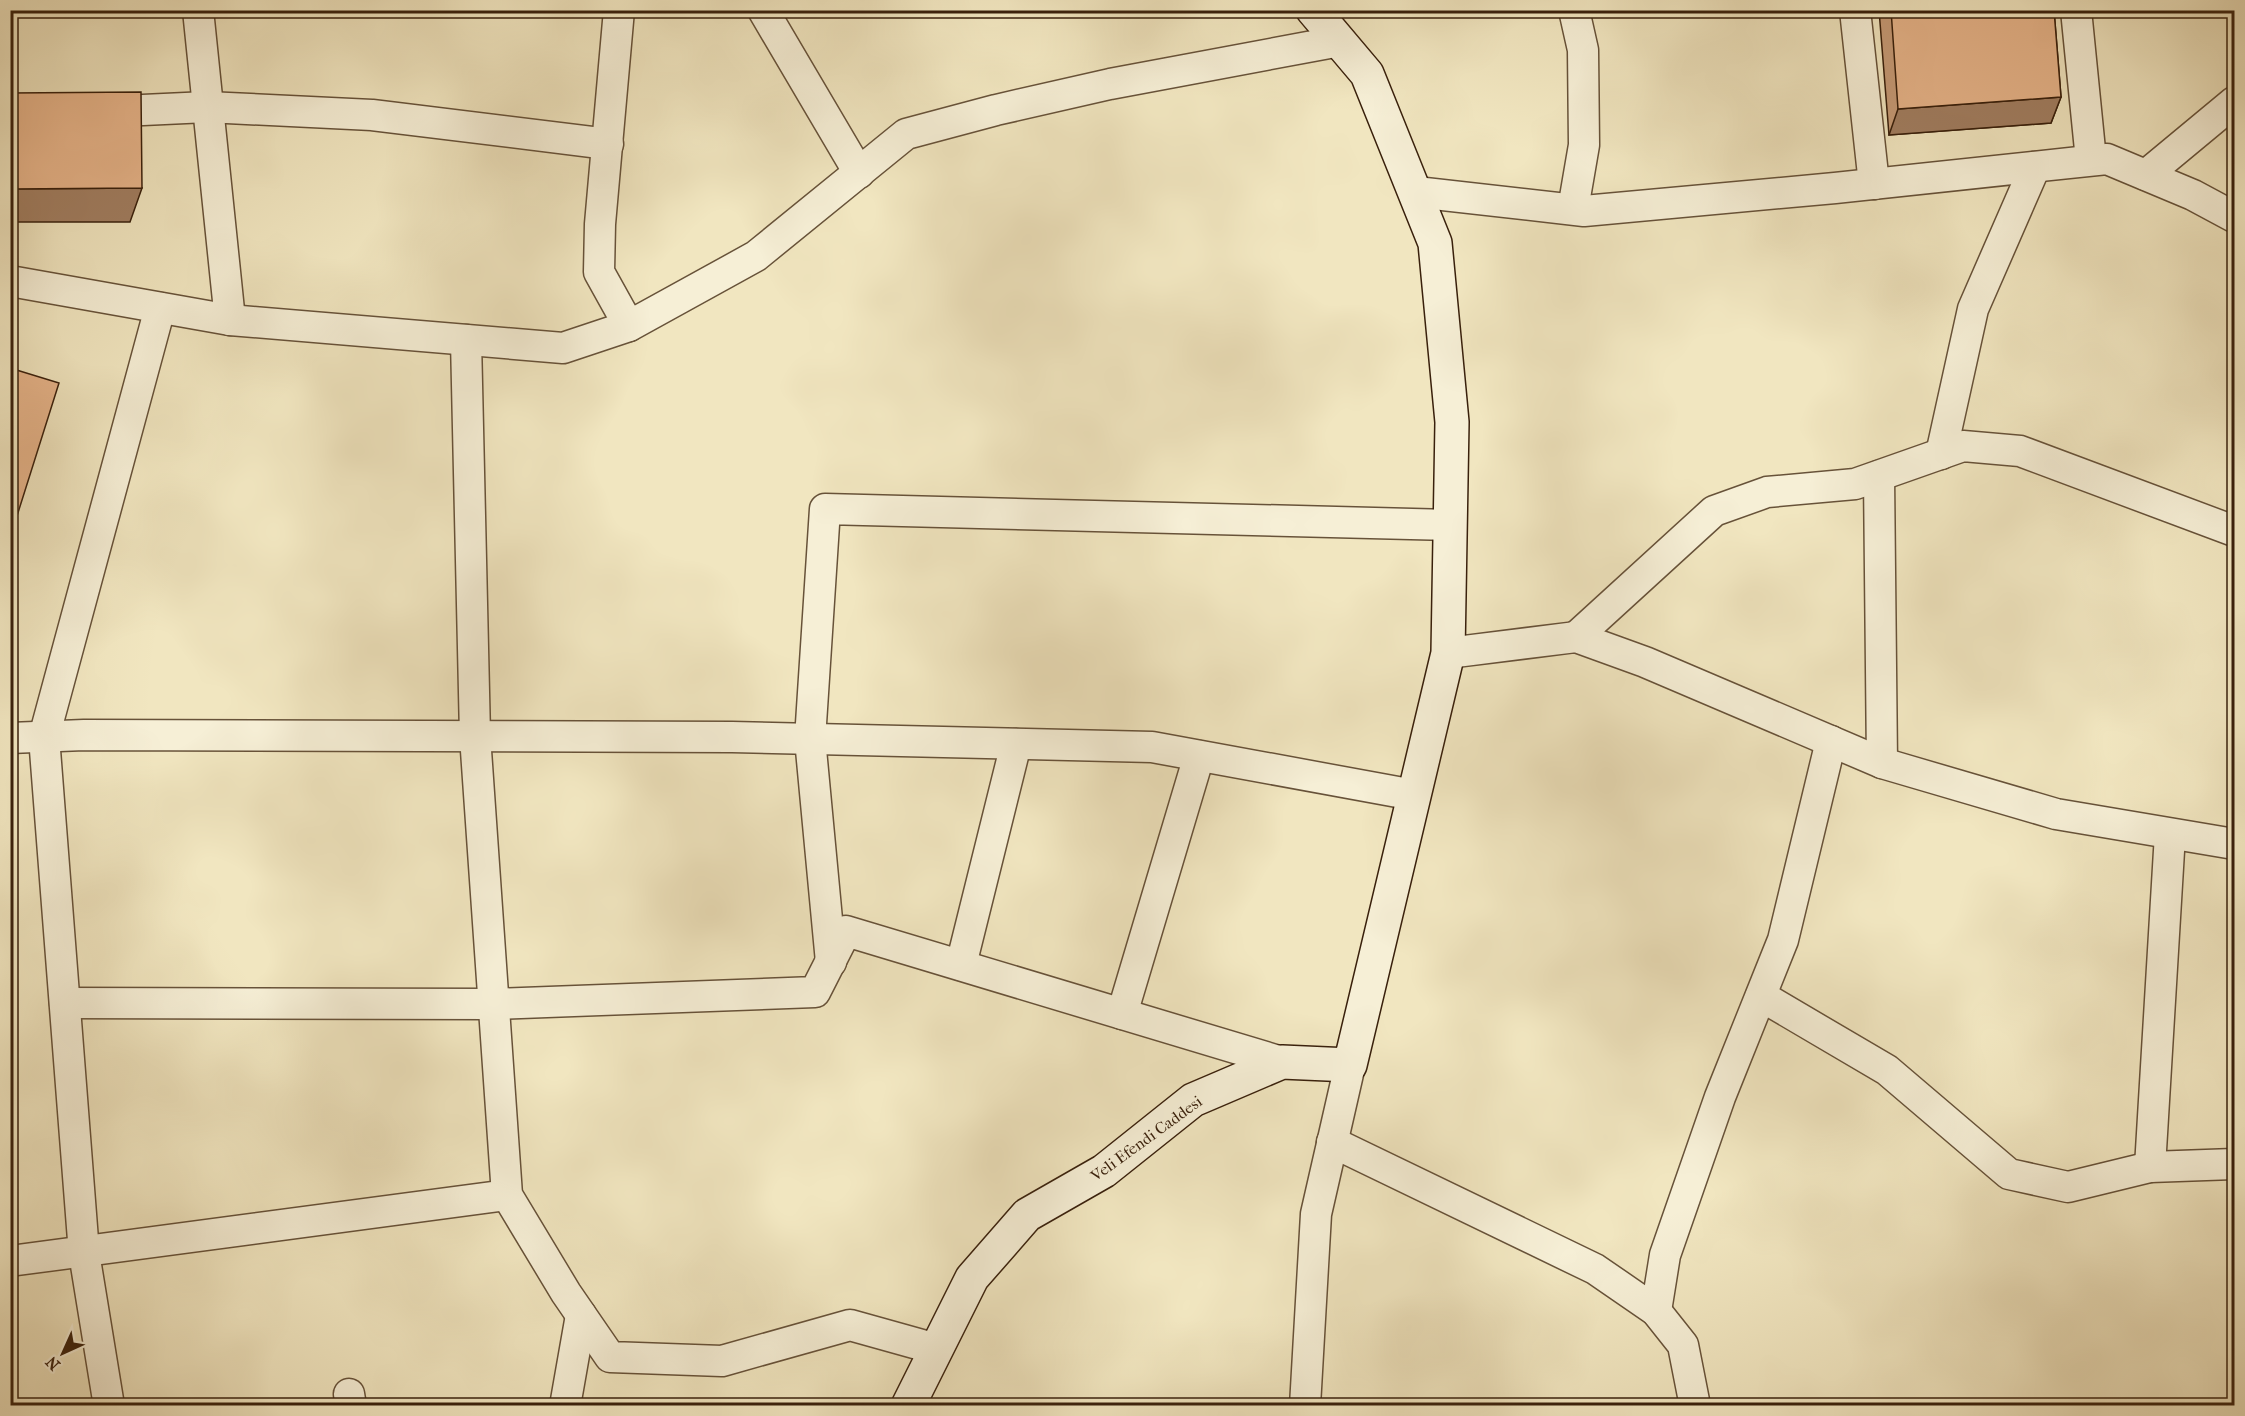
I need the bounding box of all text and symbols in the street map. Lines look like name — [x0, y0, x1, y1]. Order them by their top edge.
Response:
street label: Veli Efendi Caddesi — [1086, 1092, 1206, 1186]
north arrow — [33, 1323, 93, 1383]
text: N — [41, 1352, 64, 1374]

